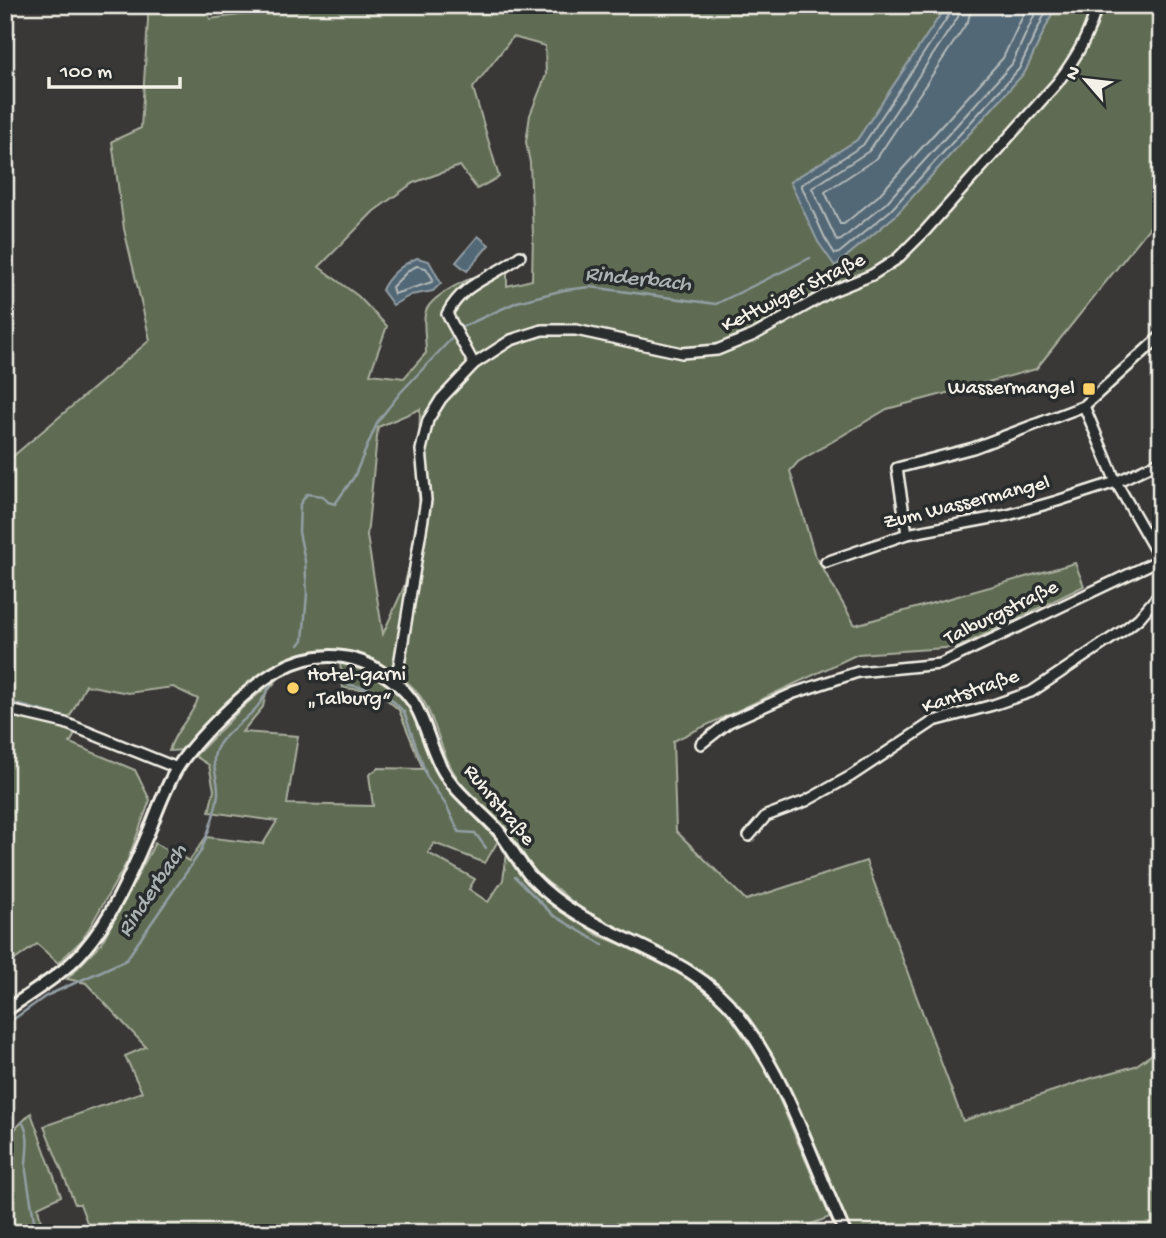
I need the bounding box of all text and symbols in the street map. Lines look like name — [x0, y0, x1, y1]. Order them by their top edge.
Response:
scale bar — [49, 46, 180, 90]
north arrow — [1050, 46, 1120, 116]
text: 100 m — [59, 61, 112, 86]
text: N — [1061, 63, 1087, 85]
street label: Kettwiger Straße — [718, 248, 871, 340]
water label: Rinderbach — [584, 261, 693, 299]
place label: Wassermangel — [948, 377, 1075, 402]
marker: Wassermangel — [1081, 381, 1097, 397]
street label: Zum Wassermangel — [881, 471, 1053, 537]
street label: Talburgstraße — [940, 575, 1064, 653]
place label: Hotel-garni „Talburg“ — [307, 664, 406, 713]
street label: Kantstraße — [919, 664, 1024, 721]
marker: Hotel-garni „Talburg“ — [285, 680, 301, 696]
street label: Ruhrstraße — [457, 760, 540, 853]
water label: Rinderbach — [112, 839, 194, 943]

